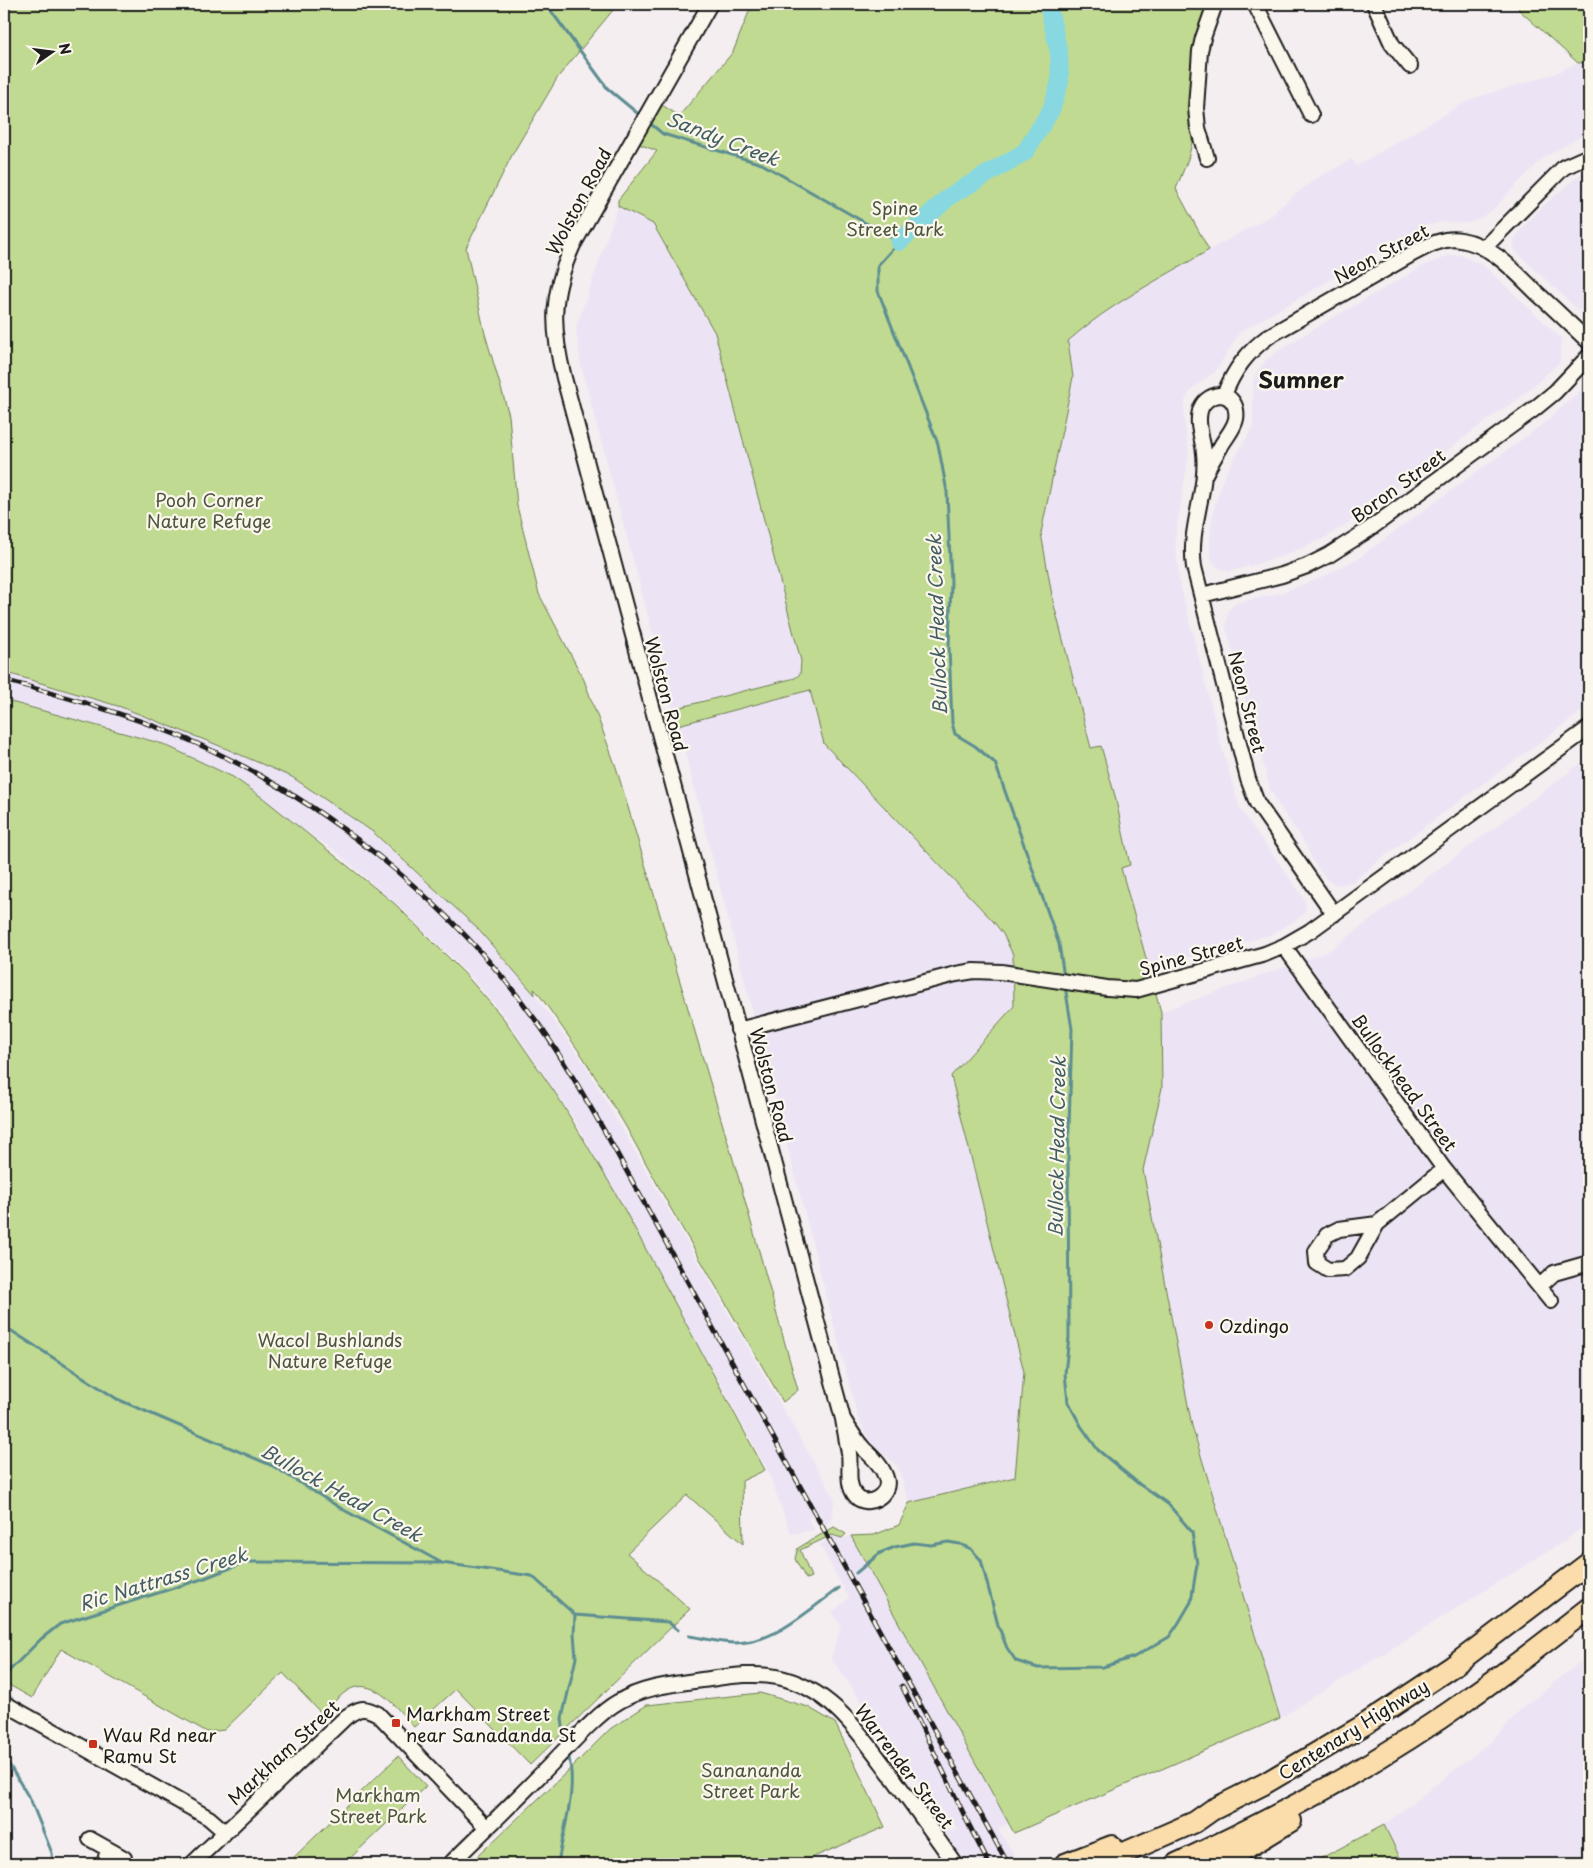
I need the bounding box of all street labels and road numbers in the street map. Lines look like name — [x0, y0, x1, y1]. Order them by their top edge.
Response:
street label: Wolston Road — [538, 143, 618, 259]
street label: Neon Street — [1329, 217, 1433, 289]
street label: Boron Street — [1345, 441, 1451, 529]
street label: Wolston Road — [639, 634, 695, 754]
street label: Neon Street — [1222, 648, 1274, 756]
street label: Spine Street — [1136, 928, 1246, 982]
street label: Bullockhead Street — [1346, 1007, 1464, 1157]
street label: Wolston Road — [744, 1025, 800, 1145]
street label: Centenary Highway — [1273, 1672, 1433, 1786]
street label: Markham Street — [221, 1693, 345, 1811]
street label: Warrender Street — [849, 1698, 961, 1834]

